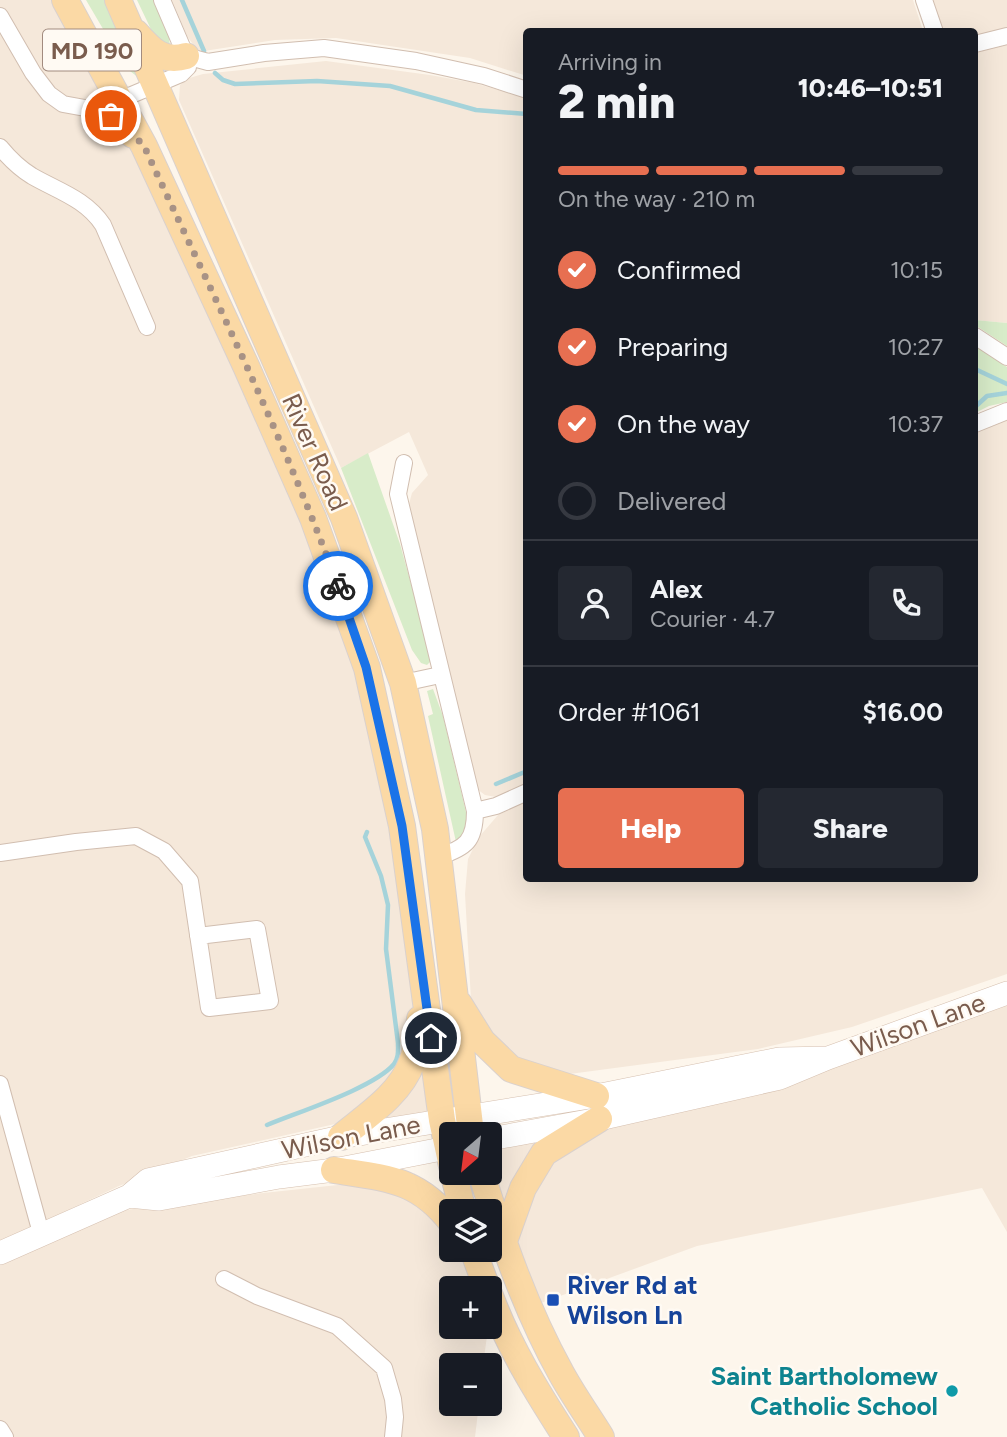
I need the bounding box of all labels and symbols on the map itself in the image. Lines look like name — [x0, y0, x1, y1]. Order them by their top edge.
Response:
road number: MD 190 — [43, 30, 141, 70]
pin — [81, 86, 141, 146]
street label: River Road — [275, 388, 355, 516]
courier — [303, 551, 373, 621]
street label: Wilson Lane — [847, 986, 989, 1064]
pin — [401, 1008, 461, 1068]
street label: Wilson Lane — [279, 1108, 423, 1166]
north arrow — [439, 1122, 502, 1185]
place label: River Rd at Wilson Ln — [567, 1269, 698, 1331]
marker: River Rd at Wilson Ln — [545, 1292, 561, 1308]
place label: Saint Bartholomew Catholic School — [710, 1360, 938, 1422]
marker: Saint Bartholomew Catholic School — [944, 1383, 960, 1399]

